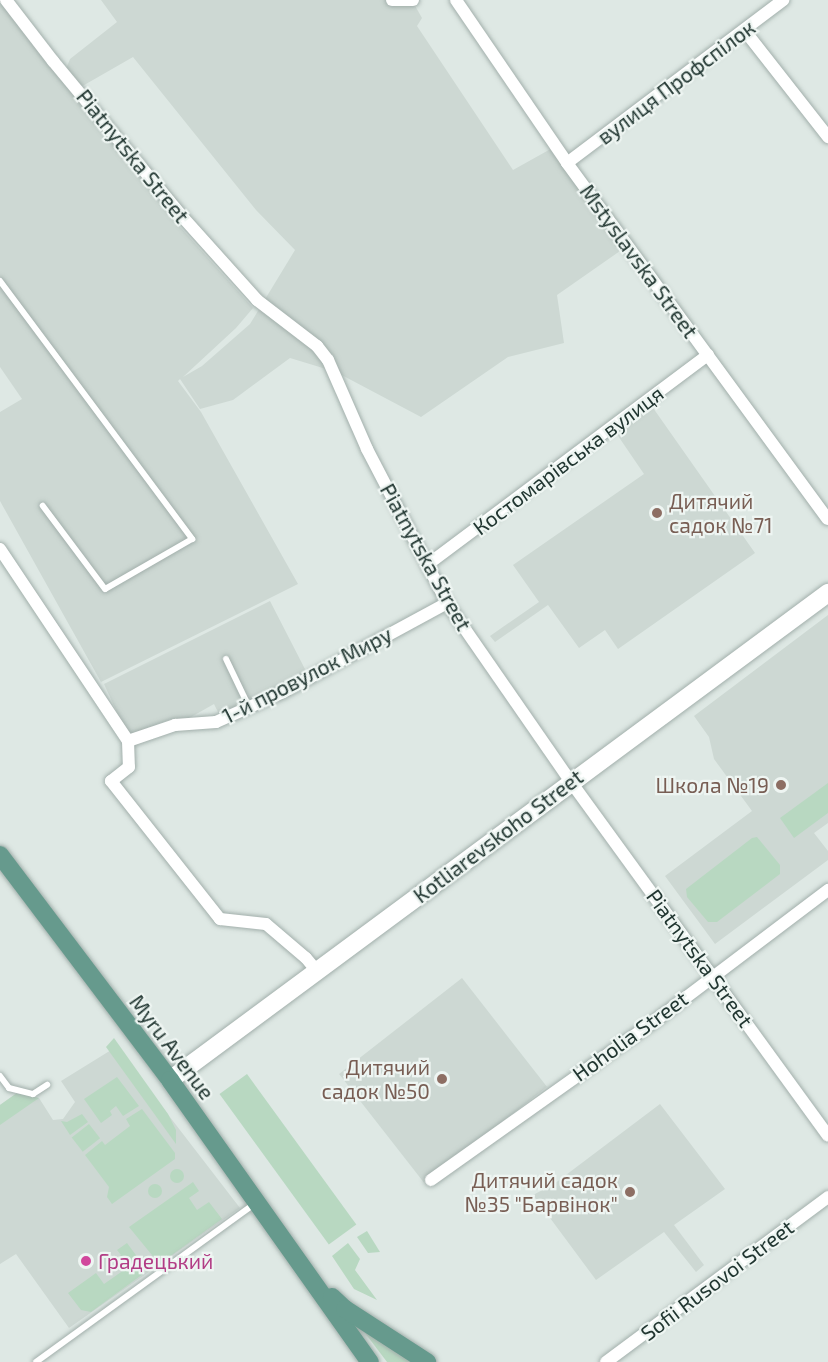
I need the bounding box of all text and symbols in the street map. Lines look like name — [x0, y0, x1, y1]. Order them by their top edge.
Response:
street label: вулиця Профспілок — [592, 15, 760, 149]
street label: Piatnytska Street — [71, 84, 195, 228]
street label: Mstyslavska Street — [575, 179, 703, 343]
street label: Костомарівська вулиця — [468, 380, 668, 540]
street label: Piatnytska Street — [375, 479, 477, 635]
place label: Дитячий садок №71 — [669, 488, 773, 538]
marker: Дитячий садок №71 — [650, 506, 664, 520]
street label: 1-й провулок Миру — [218, 621, 396, 729]
street label: Kotliarevskoho Street — [408, 764, 588, 908]
place label: Школа №19 — [656, 772, 769, 798]
marker: Школа №19 — [774, 778, 788, 792]
street label: Piatnytska Street — [642, 884, 758, 1032]
street label: Hoholia Street — [568, 986, 692, 1086]
street label: Myru Avenue — [124, 990, 220, 1104]
place label: Дитячий садок №50 — [322, 1054, 430, 1104]
marker: Дитячий садок №50 — [435, 1072, 449, 1086]
place label: Дитячий садок №35 "Барвінок" — [464, 1167, 618, 1217]
marker: Дитячий садок №35 "Барвінок" — [623, 1185, 637, 1199]
street label: Sofii Rusovoi Street — [636, 1214, 798, 1346]
place label: Градецький — [98, 1248, 213, 1274]
marker: Градецький — [79, 1254, 93, 1268]

